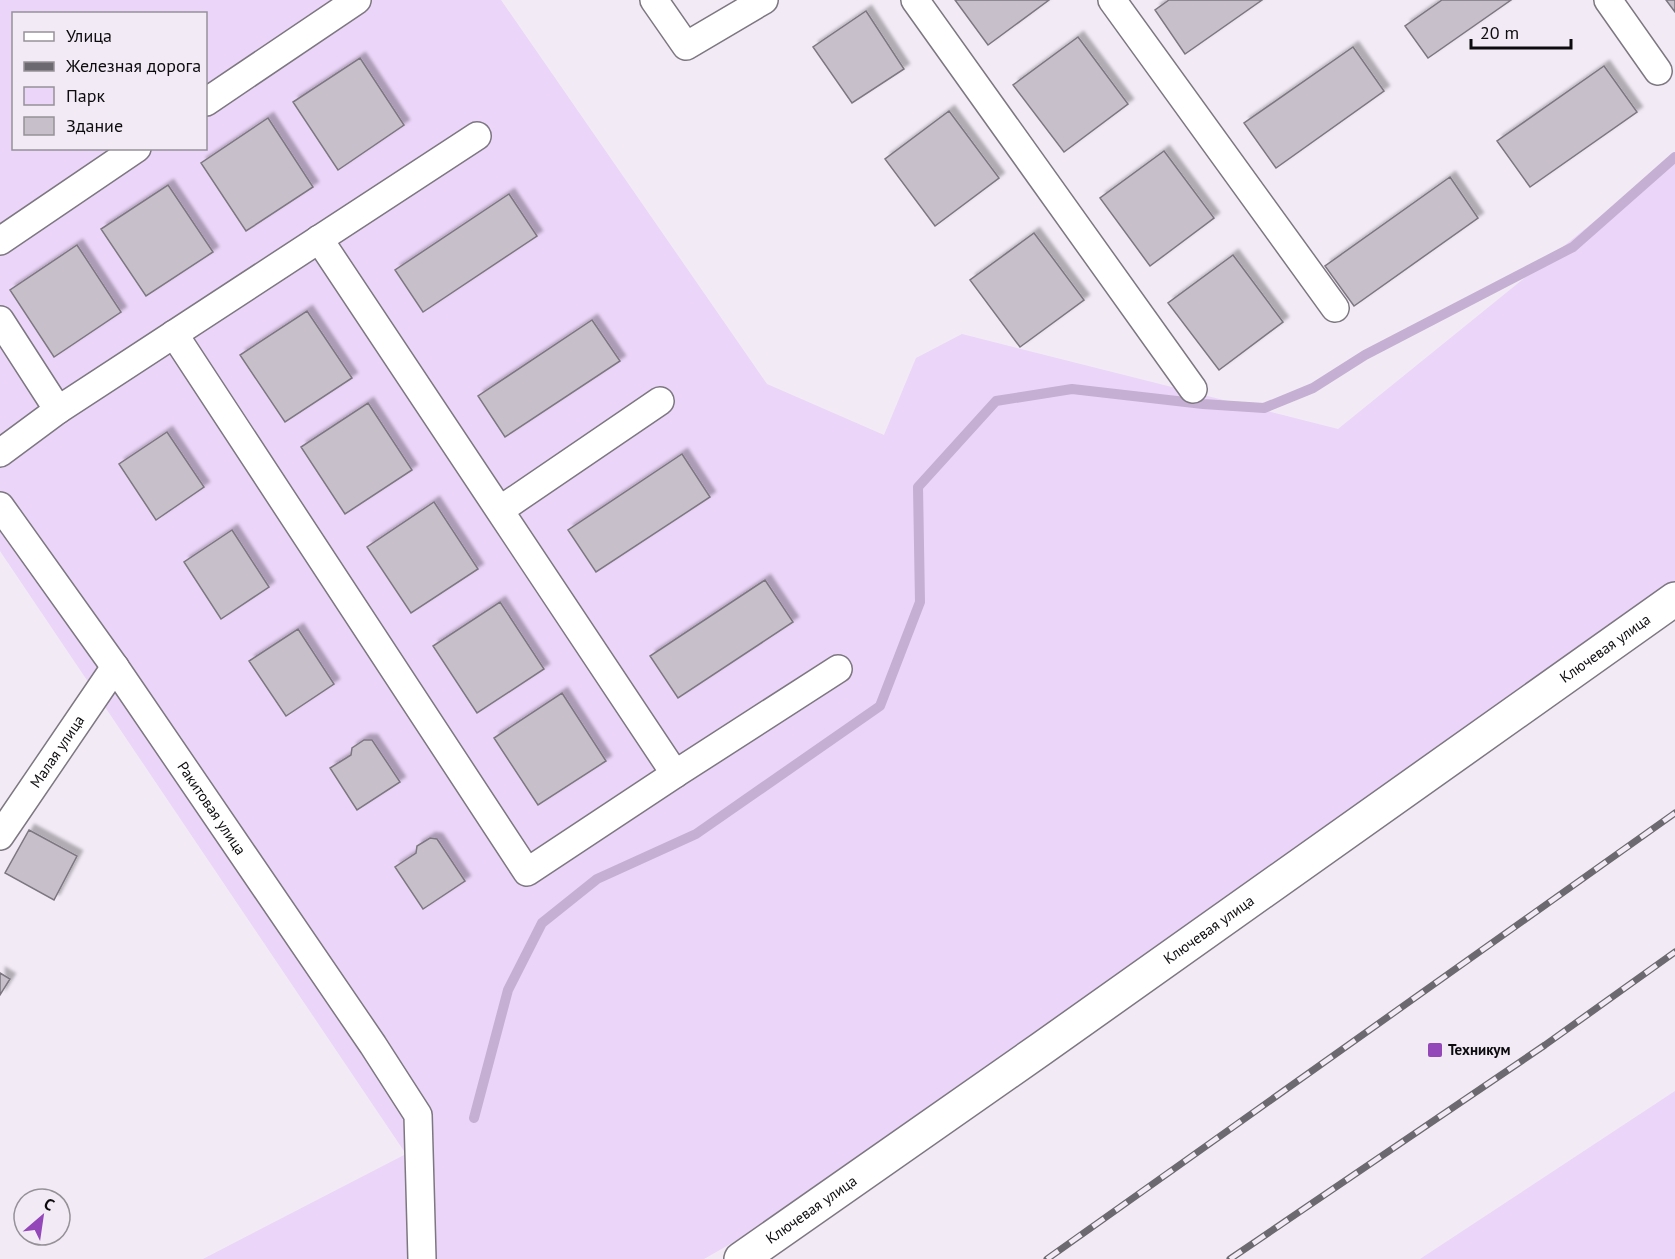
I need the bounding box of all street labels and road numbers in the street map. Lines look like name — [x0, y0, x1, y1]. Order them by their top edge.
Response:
street label: Ключевая улица — [1556, 610, 1654, 687]
street label: Малая улица — [26, 711, 88, 791]
street label: Ракитовая улица — [173, 758, 250, 858]
street label: Ключевая улица — [1159, 891, 1258, 968]
street label: Ключевая улица — [762, 1171, 860, 1248]

